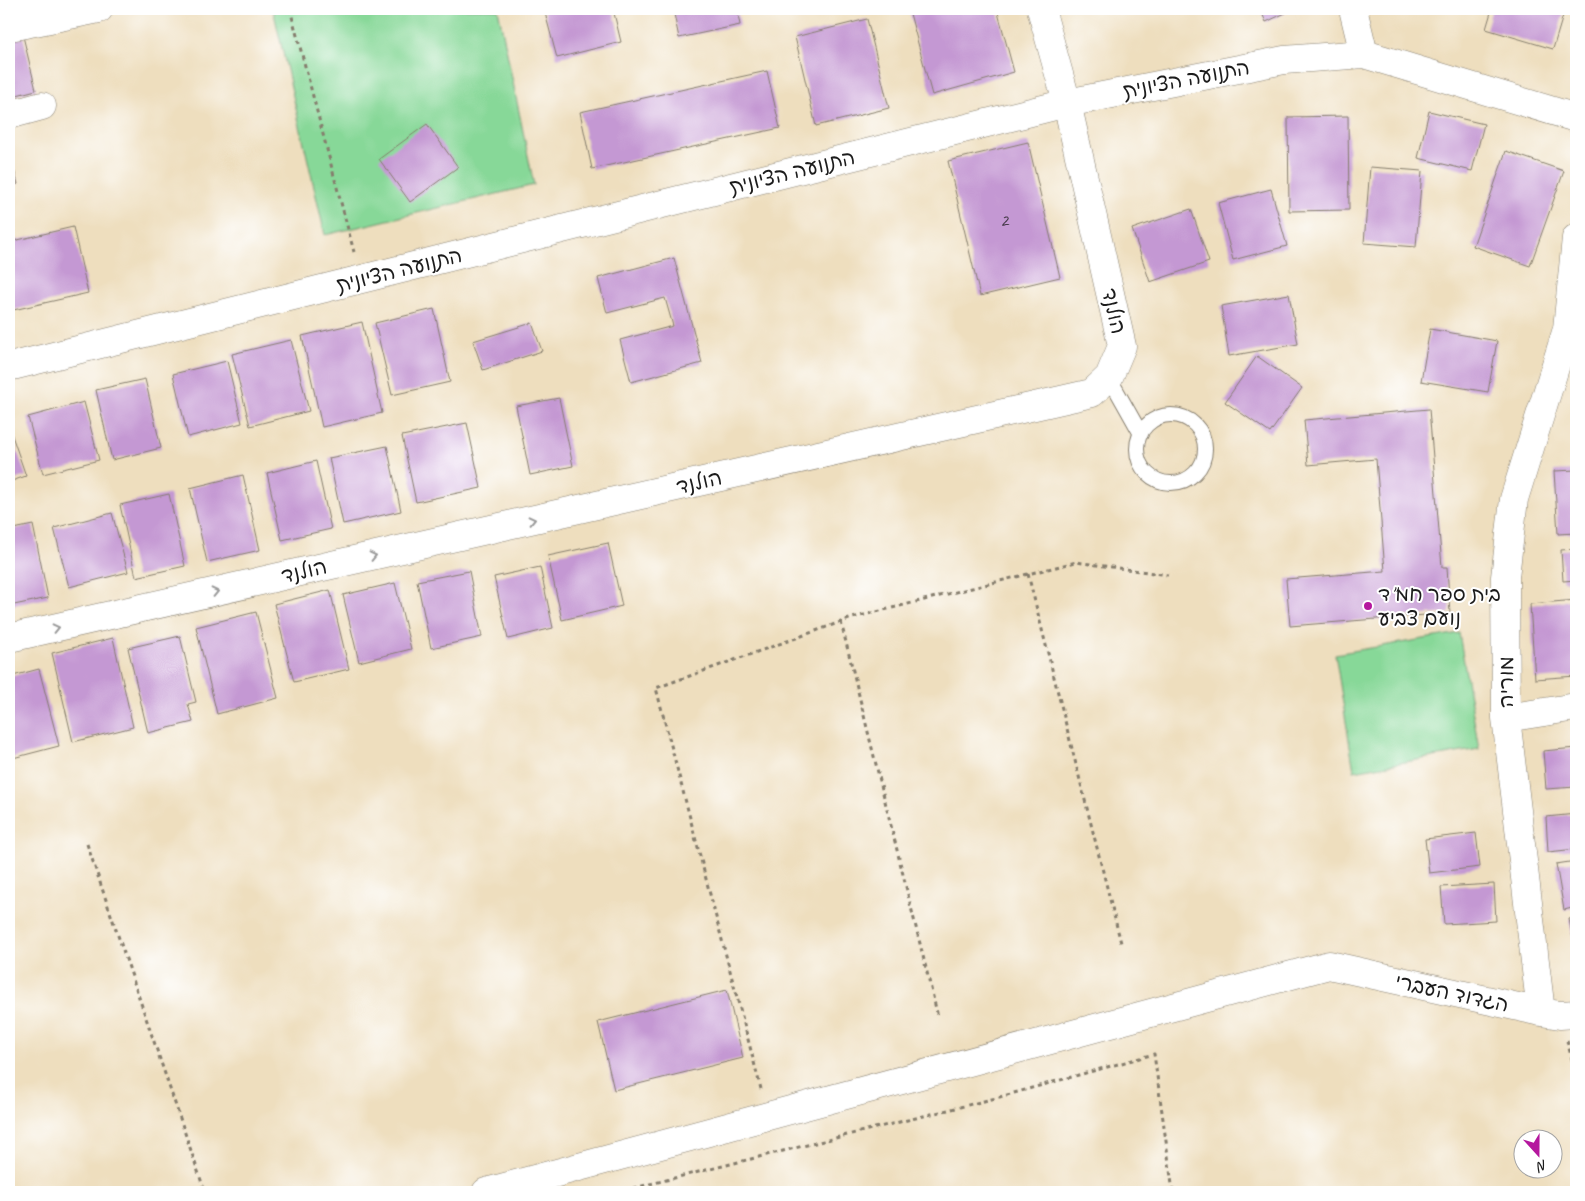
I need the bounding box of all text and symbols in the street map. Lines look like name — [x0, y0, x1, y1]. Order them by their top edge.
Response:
street label: התנועה הציונית — [1120, 54, 1252, 104]
street label: התנועה הציונית — [726, 144, 858, 200]
house number: 2 — [1000, 208, 1010, 232]
street label: התנועה הציונית — [333, 242, 465, 298]
street label: הולנד — [1096, 286, 1132, 336]
street label: הולנד — [674, 464, 724, 500]
one-way arrow — [527, 515, 536, 526]
one-way arrow — [369, 551, 378, 562]
street label: הולנד — [279, 553, 329, 589]
place label: בית ספר חמ"ד נועם צביע — [1378, 581, 1501, 631]
one-way arrow — [210, 587, 219, 598]
marker: בית ספר חמ"ד נועם צביע — [1362, 600, 1374, 612]
one-way arrow — [52, 623, 61, 634]
street label: מוריה — [1493, 656, 1519, 708]
street label: הגדוד העברי — [1393, 968, 1511, 1018]
north arrow — [1512, 1128, 1562, 1178]
text: N — [1533, 1156, 1550, 1176]

